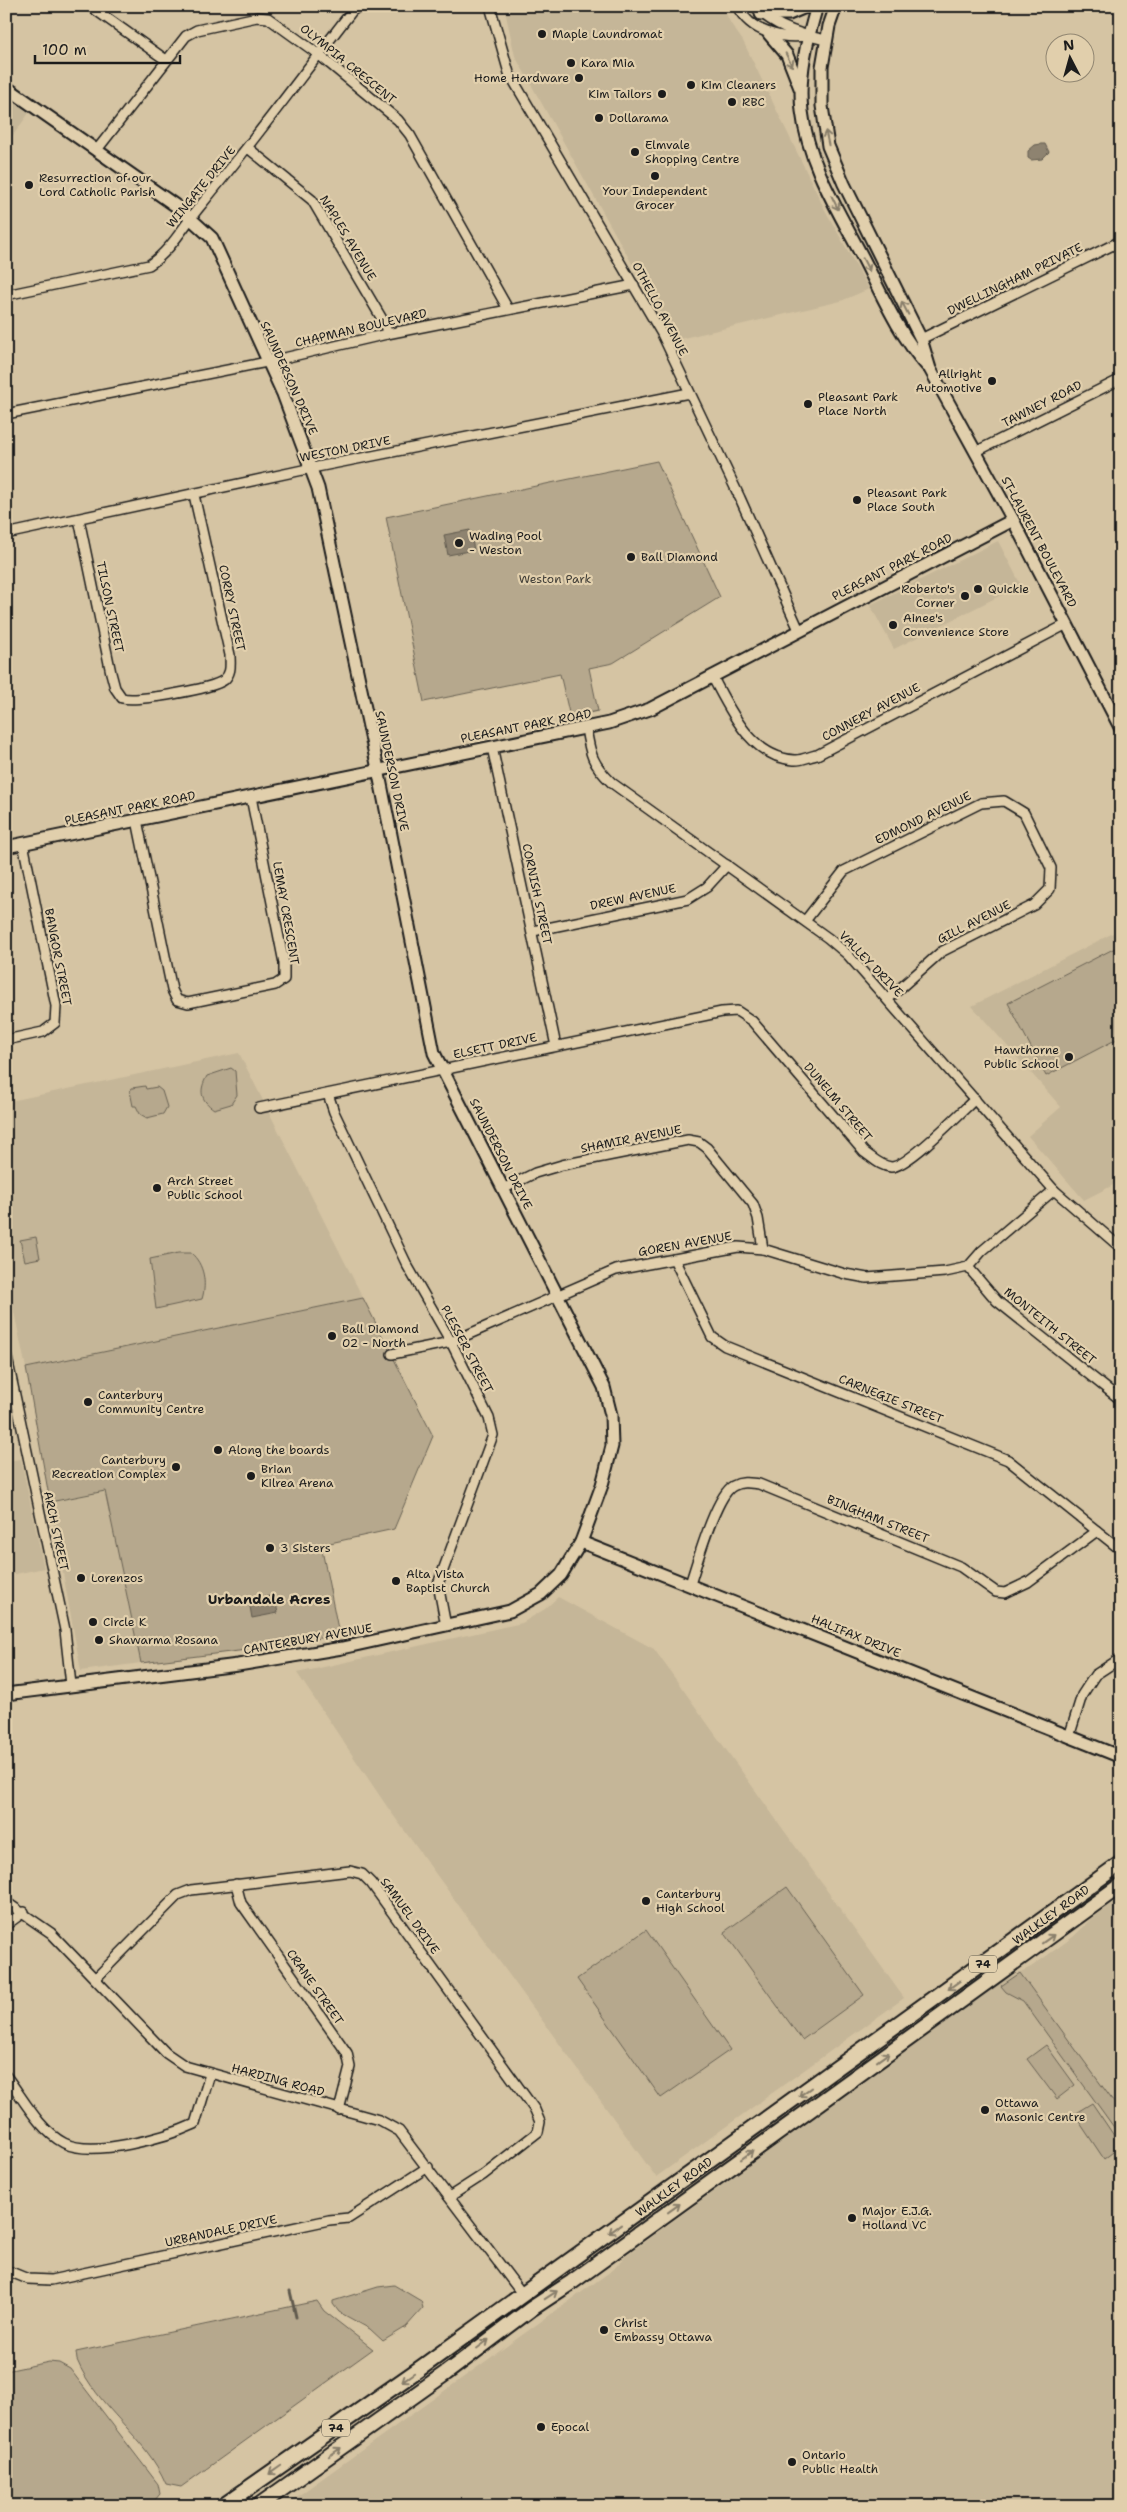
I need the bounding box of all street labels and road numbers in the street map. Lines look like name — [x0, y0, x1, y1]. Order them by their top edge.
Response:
street label: OLYMPIA CRESCENT — [297, 20, 400, 108]
street label: WINGATE DRIVE — [163, 143, 239, 231]
street label: NAPLES AVENUE — [316, 192, 380, 284]
street label: DWELLINGHAM PRIVATE — [945, 239, 1085, 319]
street label: OTHELLO AVENUE — [628, 259, 692, 359]
street label: CHAPMAN BOULEVARD — [294, 305, 428, 351]
street label: SAUNDERSON DRIVE — [257, 319, 321, 437]
street label: TAWNEY ROAD — [999, 377, 1085, 431]
street label: WESTON DRIVE — [298, 432, 392, 466]
street label: ST-LAURENT BOULEVARD — [998, 474, 1080, 610]
street label: PLEASANT PARK ROAD — [829, 530, 955, 604]
street label: TILSON STREET — [93, 560, 128, 655]
street label: CORRY STREET — [215, 563, 249, 653]
street label: CONNERY AVENUE — [819, 679, 923, 745]
street label: PLEASANT PARK ROAD — [459, 705, 593, 747]
street label: SAUNDERSON DRIVE — [371, 709, 413, 833]
street label: PLEASANT PARK ROAD — [63, 787, 197, 829]
street label: EDMOND AVENUE — [872, 788, 974, 848]
street label: CORNISH STREET — [518, 842, 556, 947]
street label: LEMAY CRESCENT — [269, 860, 303, 966]
street label: DREW AVENUE — [589, 880, 677, 914]
street label: GILL AVENUE — [934, 897, 1014, 947]
street label: BANGOR STREET — [41, 907, 75, 1008]
street label: VALLEY DRIVE — [835, 928, 907, 1000]
street label: ELSETT DRIVE — [452, 1029, 538, 1063]
street label: DUNELM STREET — [800, 1059, 876, 1145]
street label: SAUNDERSON DRIVE — [466, 1096, 536, 1212]
street label: SHAMIR AVENUE — [579, 1121, 683, 1157]
street label: GOREN AVENUE — [637, 1228, 733, 1260]
street label: MONTEITH STREET — [1001, 1284, 1100, 1368]
street label: PLESSER STREET — [437, 1302, 497, 1396]
street label: CARNEGIE STREET — [836, 1371, 946, 1428]
street label: ARCH STREET — [40, 1490, 72, 1573]
street label: BINGHAM STREET — [825, 1491, 932, 1547]
street label: HALIFAX DRIVE — [809, 1611, 903, 1661]
street label: CANTERBURY AVENUE — [242, 1620, 374, 1658]
street label: SAMUEL DRIVE — [377, 1874, 443, 1958]
street label: WALKLEY ROAD — [1009, 1881, 1093, 1948]
street label: CRANE STREET — [283, 1946, 347, 2028]
road number: 74 — [969, 1956, 997, 1972]
street label: HARDING ROAD — [230, 2060, 326, 2100]
street label: WALKLEY ROAD — [632, 2153, 716, 2220]
street label: URBANDALE DRIVE — [163, 2211, 279, 2251]
road number: 74 — [322, 2420, 350, 2436]

